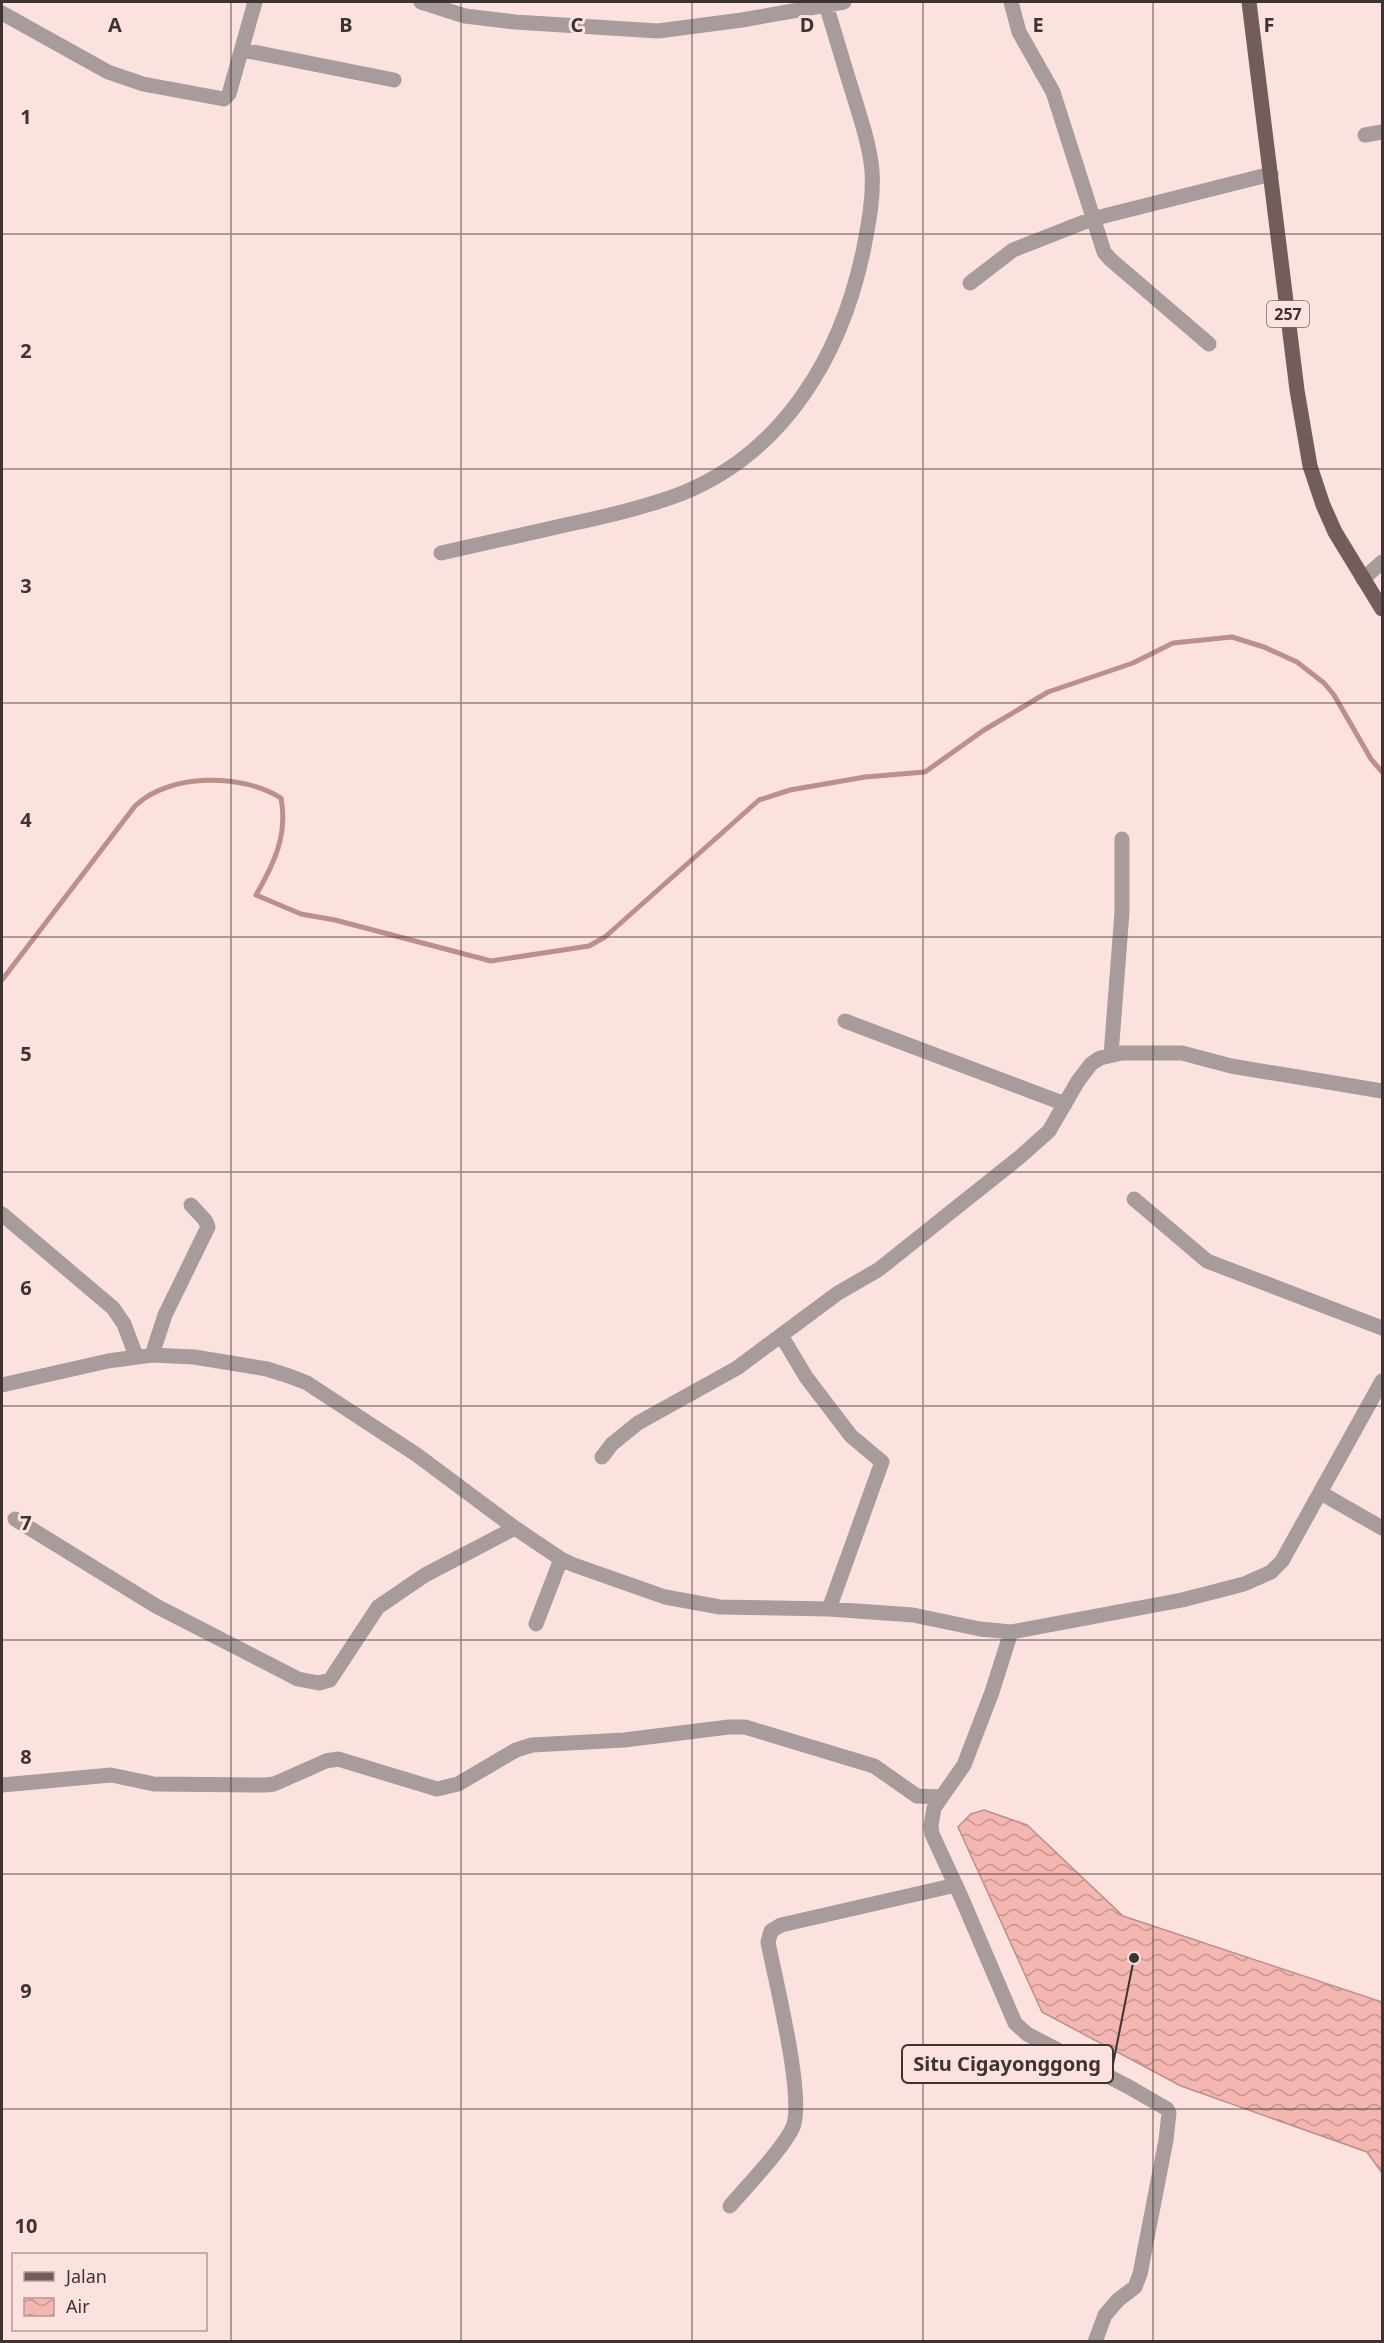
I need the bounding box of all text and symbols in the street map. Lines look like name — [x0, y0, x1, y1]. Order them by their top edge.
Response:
text: A — [108, 11, 122, 38]
text: B — [339, 11, 353, 38]
text: C — [571, 11, 584, 38]
text: D — [800, 11, 814, 38]
text: E — [1032, 11, 1044, 38]
text: F — [1264, 11, 1274, 38]
text: 1 — [20, 103, 32, 130]
road number: 257 — [1267, 301, 1309, 327]
text: 2 — [20, 337, 32, 364]
text: 3 — [20, 572, 32, 599]
text: 4 — [20, 806, 32, 833]
text: 5 — [20, 1040, 32, 1067]
text: 6 — [20, 1274, 32, 1301]
text: 7 — [20, 1509, 32, 1536]
text: 8 — [20, 1743, 32, 1770]
text: 9 — [20, 1977, 32, 2004]
callout: Situ Cigayonggong — [902, 2045, 1113, 2083]
text: Situ Cigayonggong — [913, 2050, 1101, 2077]
text: 10 — [15, 2212, 37, 2239]
legend — [12, 2253, 207, 2331]
text: Jalan — [64, 2264, 107, 2288]
text: Air — [66, 2294, 90, 2318]

